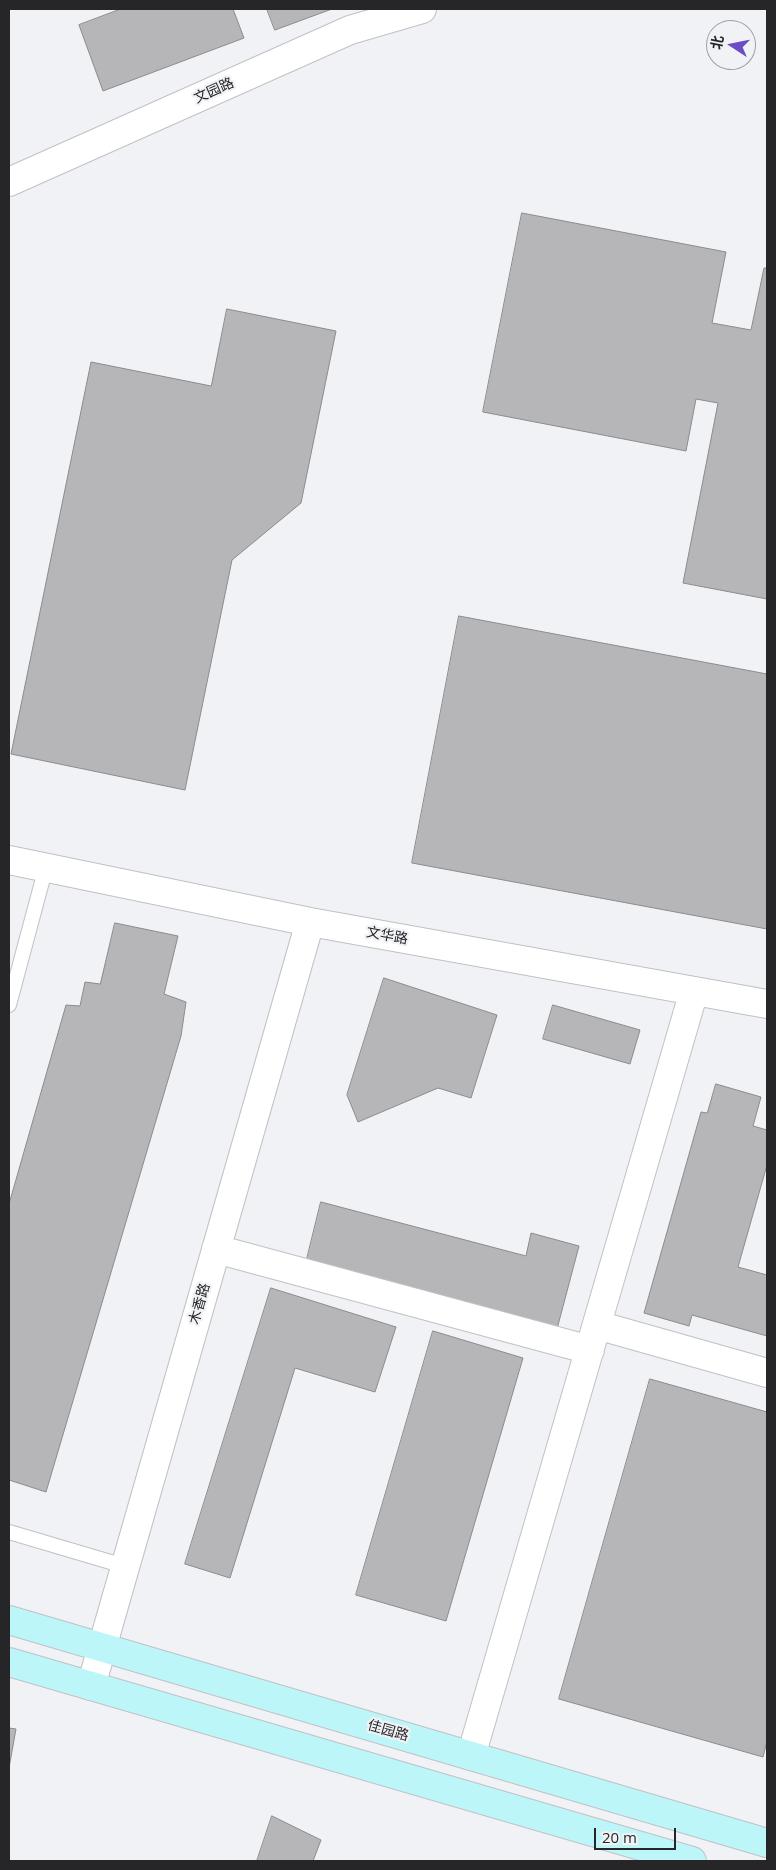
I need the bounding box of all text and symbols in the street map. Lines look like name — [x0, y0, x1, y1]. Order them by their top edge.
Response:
north arrow — [706, 20, 756, 70]
text: 北 — [706, 34, 727, 51]
street label: 文园路 — [191, 75, 237, 107]
street label: 文华路 — [365, 924, 409, 948]
street label: 木香路 — [186, 1281, 214, 1327]
street label: 佳园路 — [365, 1717, 411, 1745]
scale bar — [596, 1818, 678, 1850]
text: 20 m — [602, 1827, 637, 1847]

